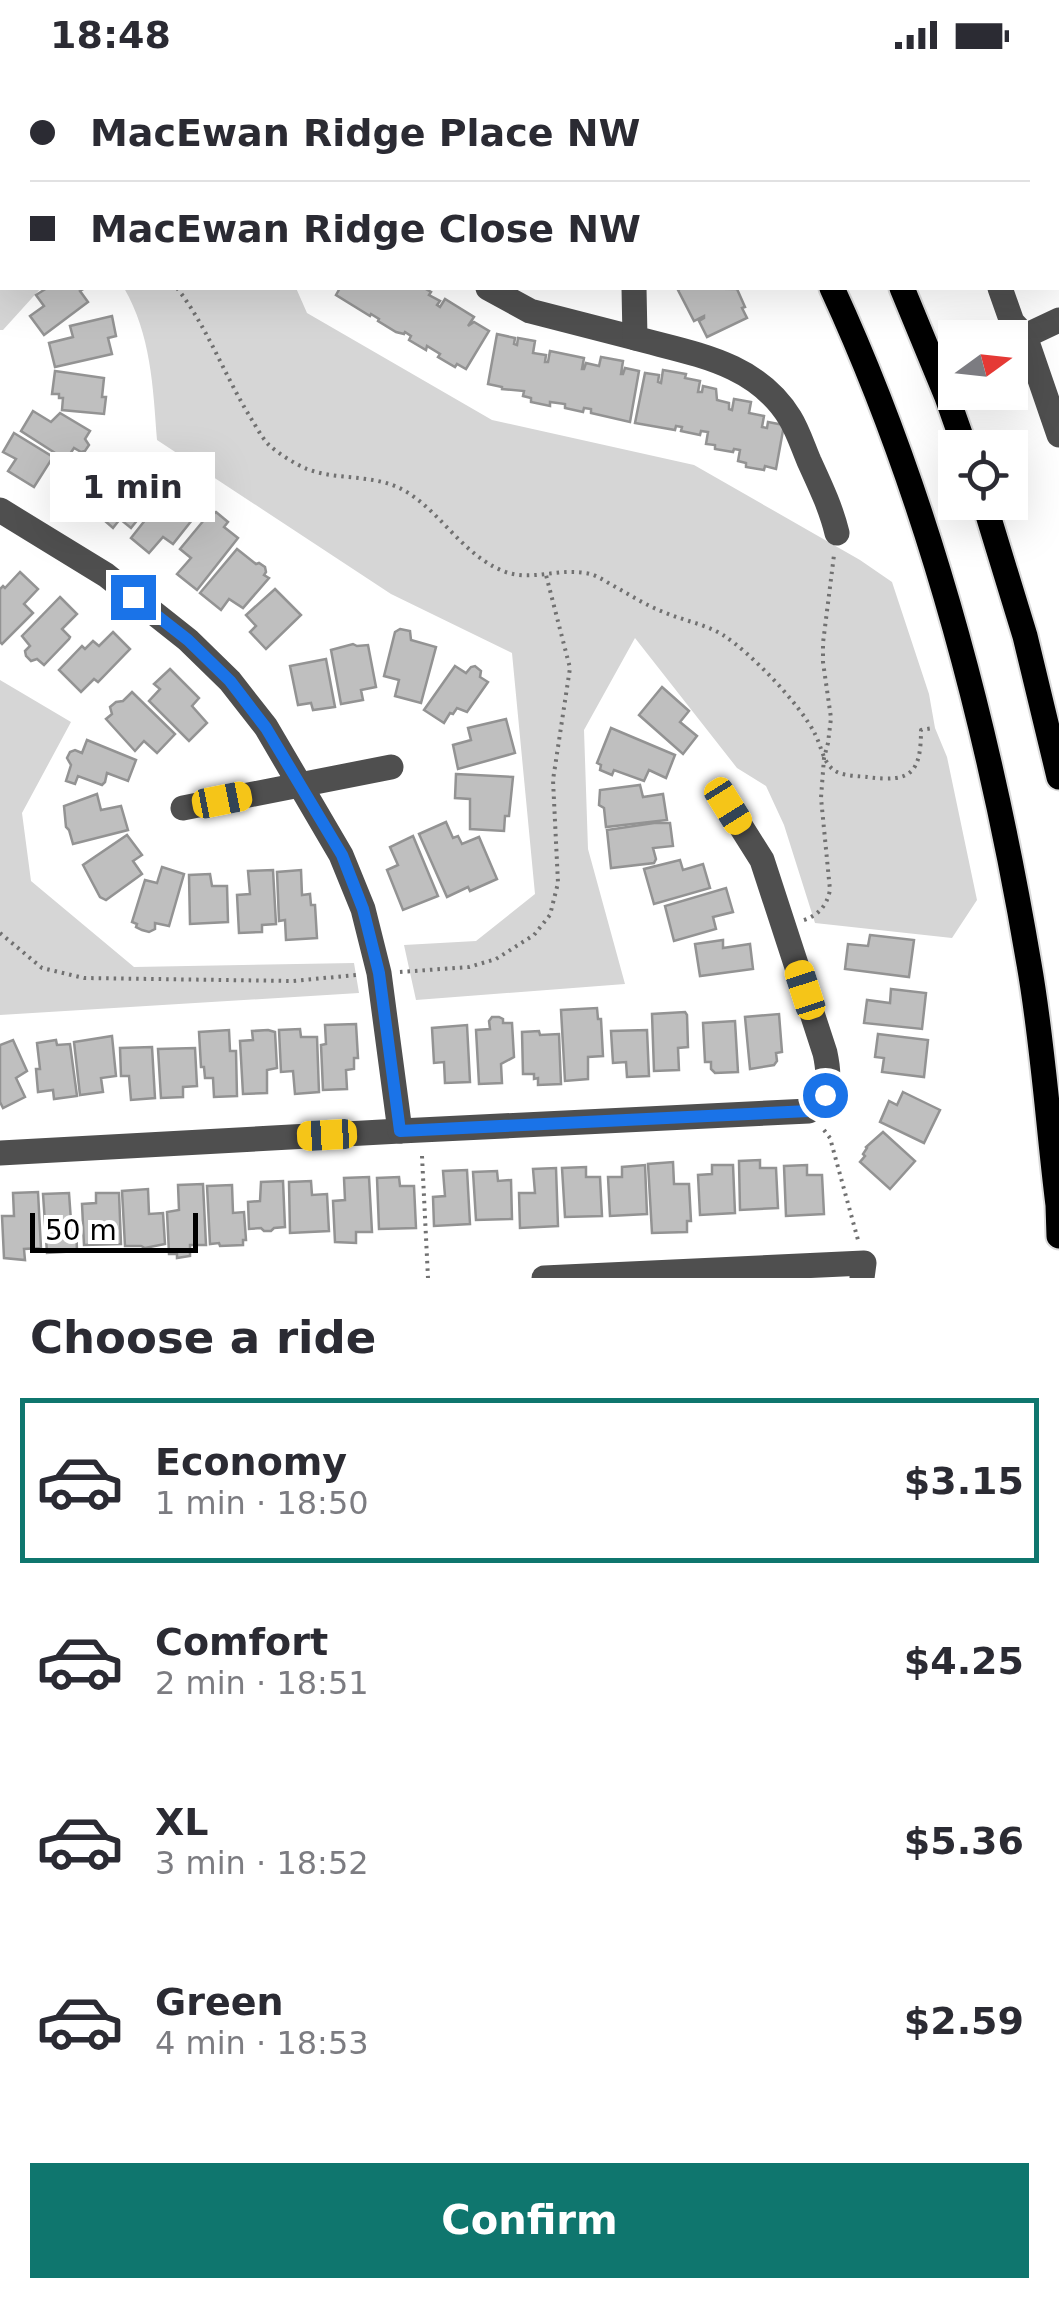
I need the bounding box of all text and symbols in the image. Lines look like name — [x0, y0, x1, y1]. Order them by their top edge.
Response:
text: 18:48 — [50, 13, 171, 57]
text: MacEwan Ridge Place NW — [90, 111, 640, 155]
text: MacEwan Ridge Close NW — [90, 207, 641, 251]
north arrow — [938, 320, 1028, 410]
map controls — [938, 320, 1028, 520]
button: locate — [938, 430, 1028, 520]
callout: 1 min — [51, 452, 216, 522]
text: 1 min — [82, 468, 183, 506]
route end — [111, 575, 156, 620]
car — [699, 773, 757, 839]
car — [190, 780, 254, 820]
car — [781, 957, 829, 1023]
route start — [803, 1073, 848, 1118]
car — [296, 1118, 358, 1152]
scale bar — [30, 1208, 198, 1252]
text: 50 m — [45, 1214, 117, 1247]
text: Choose a ride — [30, 1311, 376, 1364]
icon: car — [35, 1436, 125, 1526]
text: Economy — [155, 1440, 347, 1484]
text: $3.15 — [904, 1459, 1024, 1503]
text: 1 min · 18:50 — [155, 1484, 369, 1522]
icon: car — [35, 1616, 125, 1706]
text: Comfort — [155, 1620, 328, 1664]
text: $4.25 — [904, 1639, 1024, 1683]
text: 2 min · 18:51 — [155, 1664, 369, 1702]
icon: car — [35, 1796, 125, 1886]
text: XL — [155, 1800, 209, 1844]
text: $5.36 — [904, 1819, 1024, 1863]
text: 3 min · 18:52 — [155, 1844, 369, 1882]
icon: car — [35, 1976, 125, 2066]
text: Green — [155, 1980, 284, 2024]
text: $2.59 — [904, 1999, 1024, 2043]
text: 4 min · 18:53 — [155, 2024, 369, 2062]
button: Confirm — [30, 2163, 1029, 2278]

